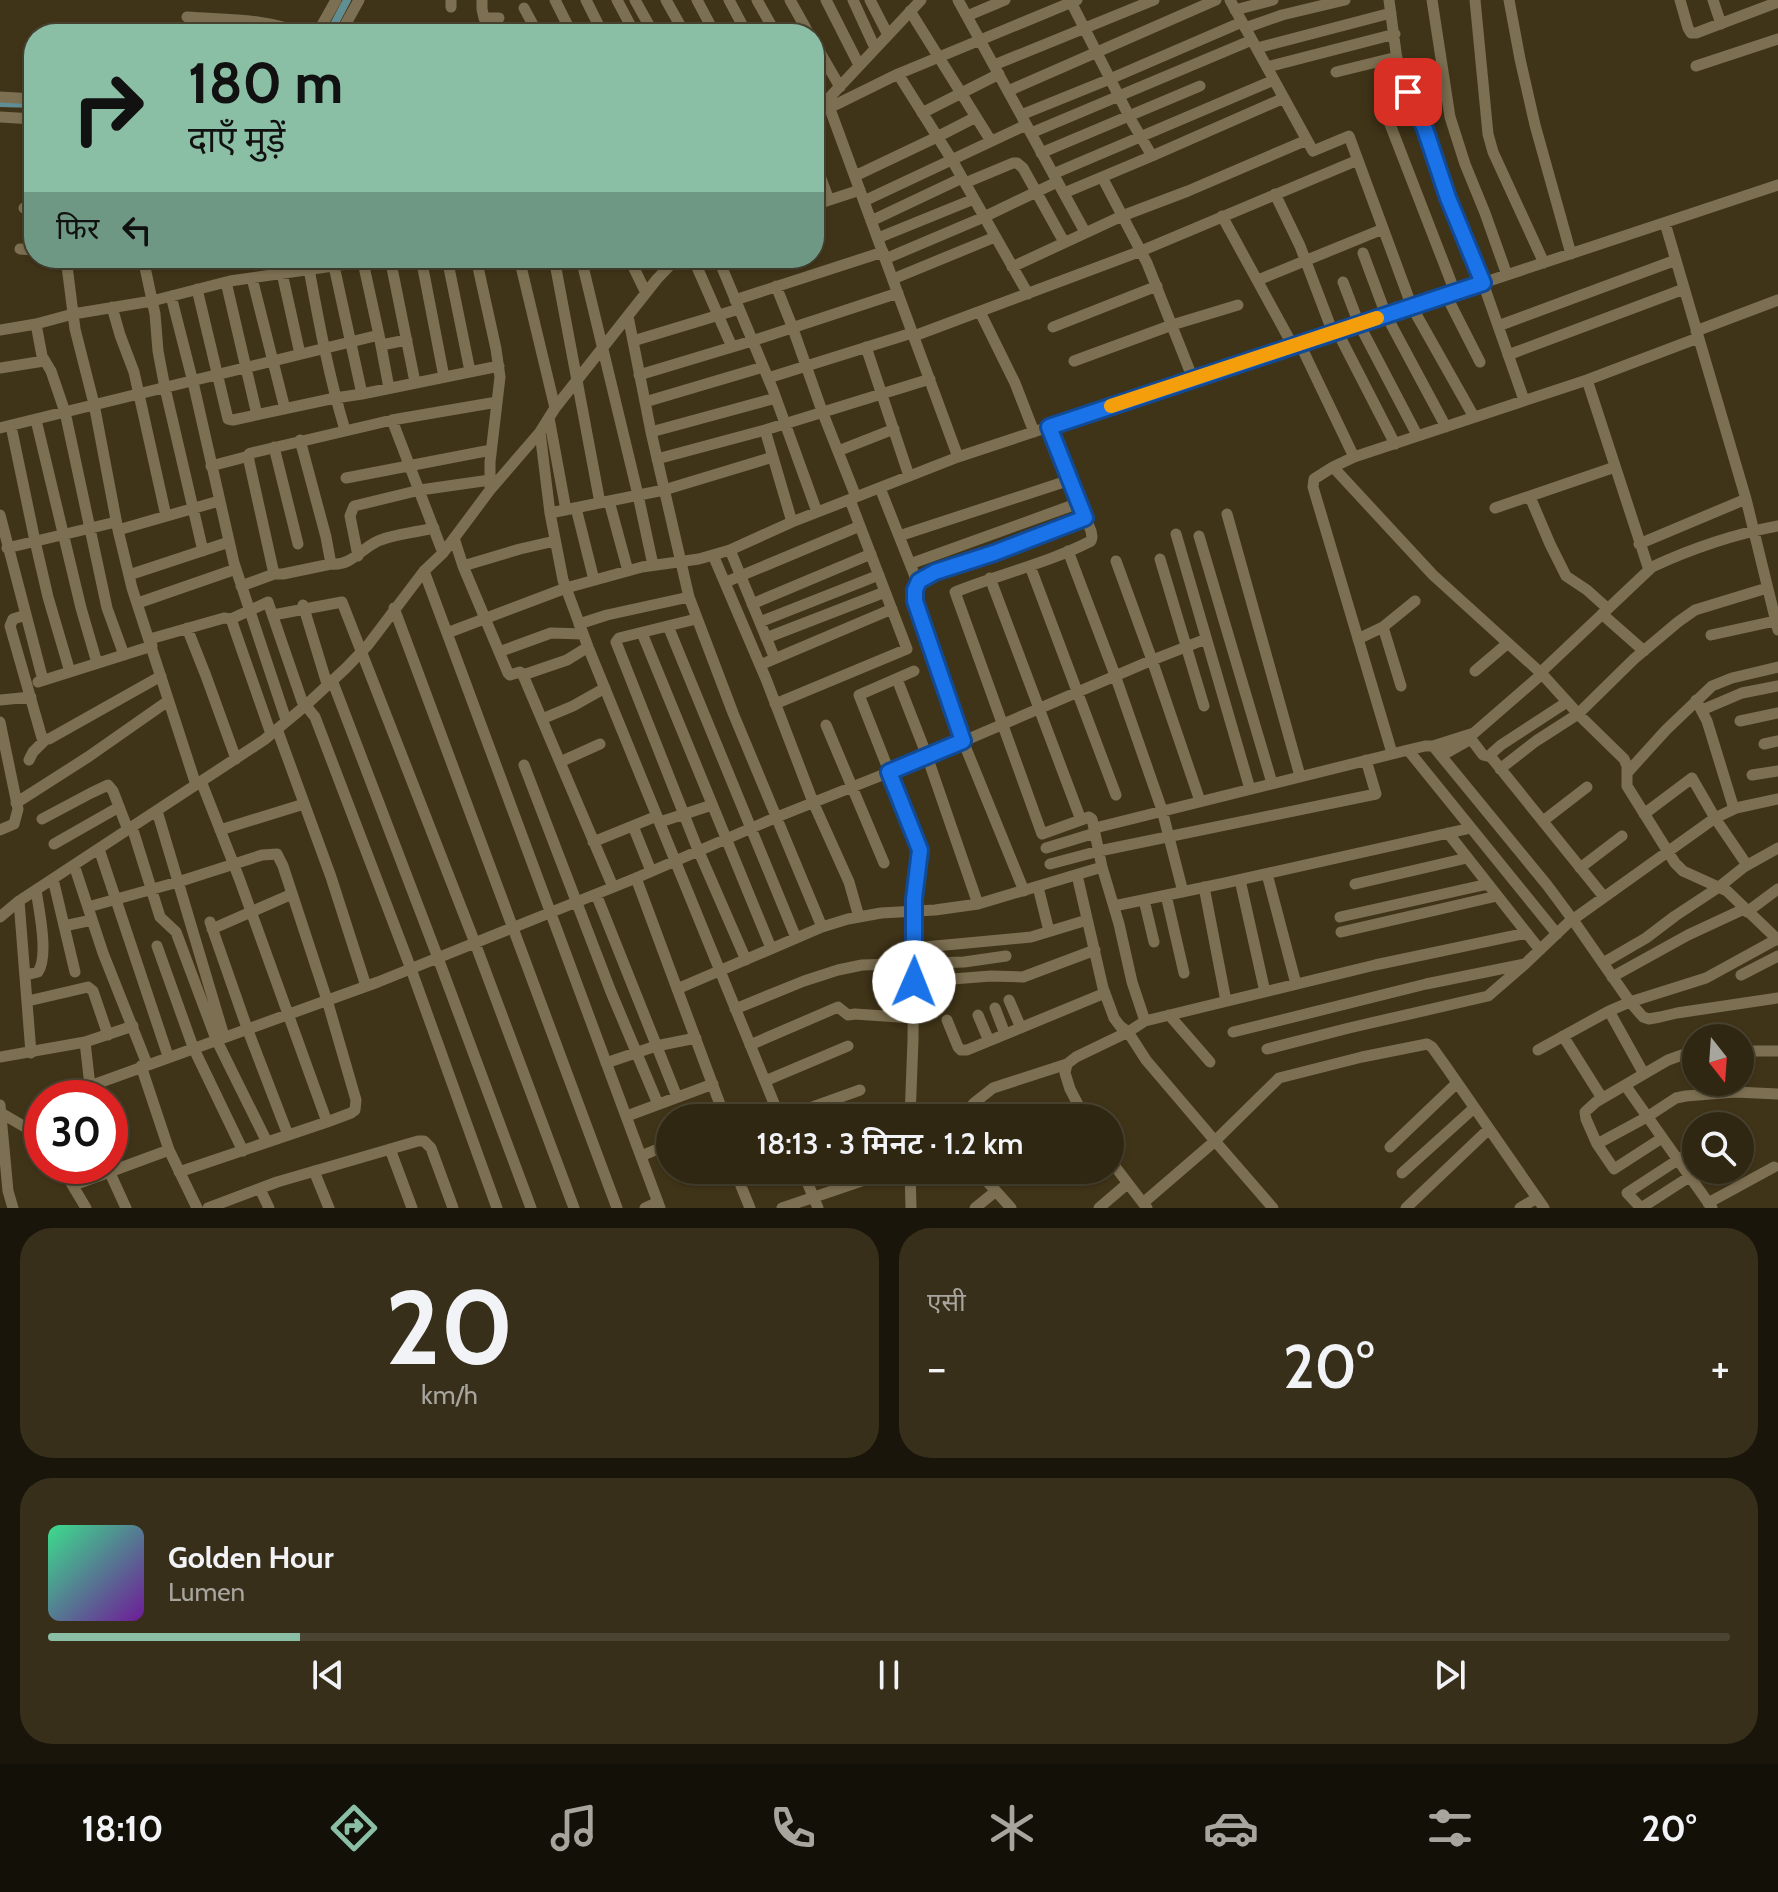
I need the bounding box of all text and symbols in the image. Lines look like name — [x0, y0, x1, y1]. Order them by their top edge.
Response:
text: 180 m — [188, 49, 343, 117]
icon: right — [56, 56, 160, 160]
pin — [1374, 58, 1442, 126]
icon: arrive — [1386, 70, 1430, 114]
text: दाएँ मुड़ें — [188, 117, 285, 161]
icon: left — [115, 208, 159, 252]
text: फिर — [56, 210, 99, 247]
position arrow — [872, 940, 956, 1024]
north arrow — [1682, 1024, 1754, 1096]
map controls — [1682, 1024, 1754, 1184]
speed limit sign: 30 — [24, 1080, 128, 1184]
button: search — [1682, 1112, 1754, 1184]
text: 18:13 · 3 मिनट · 1.2 km — [757, 1125, 1023, 1162]
text: 20 — [385, 1264, 514, 1390]
text: एसी — [927, 1286, 966, 1318]
text: 20° — [1283, 1330, 1374, 1403]
text: − — [927, 1341, 946, 1394]
text: + — [1711, 1341, 1730, 1394]
text: km/h — [421, 1379, 478, 1411]
text: Golden Hour — [168, 1539, 334, 1576]
text: Lumen — [168, 1576, 245, 1608]
icon: previous — [306, 1653, 350, 1697]
icon: pause — [867, 1653, 911, 1697]
icon: next — [1428, 1653, 1472, 1697]
icon: directions — [326, 1800, 382, 1856]
icon: music — [546, 1800, 602, 1856]
icon: phone — [765, 1800, 821, 1856]
icon: climate — [984, 1800, 1040, 1856]
icon: car — [1203, 1800, 1259, 1856]
icon: filters — [1422, 1800, 1478, 1856]
text: 18:10 — [82, 1806, 163, 1850]
text: 20° — [1642, 1806, 1696, 1850]

